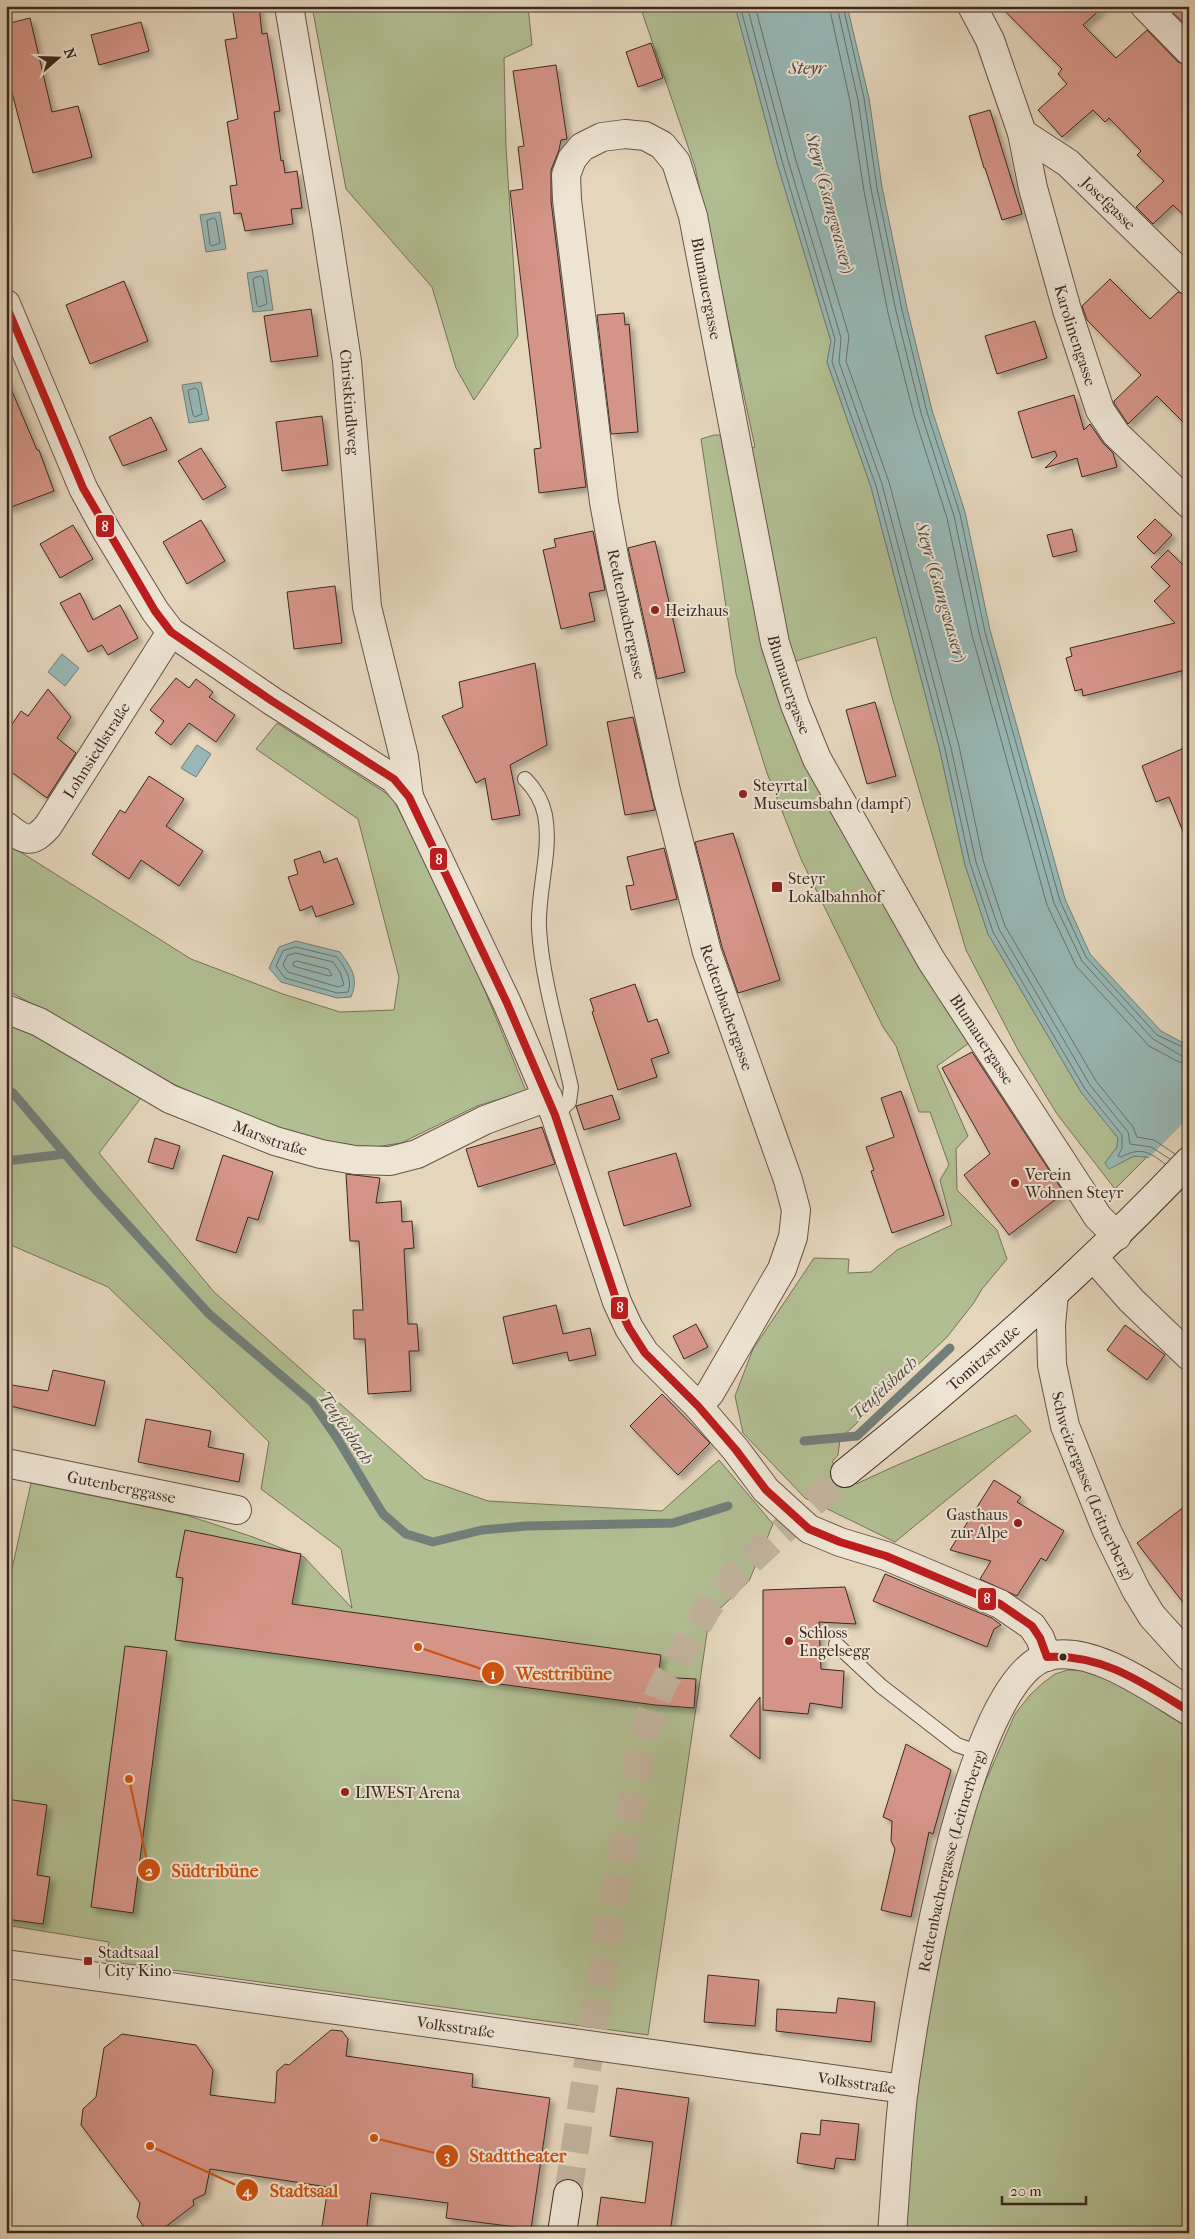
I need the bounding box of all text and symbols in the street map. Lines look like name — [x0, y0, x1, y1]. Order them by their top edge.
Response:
north arrow — [32, 32, 82, 82]
text: N — [60, 46, 80, 62]
water label: Steyr — [787, 58, 828, 79]
water label: Steyr (Gsangwasser) — [800, 129, 858, 276]
street label: Josefgasse — [1076, 171, 1140, 234]
street label: Blumauergasse — [687, 236, 726, 341]
street label: Karolinengasse — [1050, 282, 1100, 388]
street label: Christkindlweg — [335, 348, 364, 456]
line badge: 8 — [95, 514, 115, 538]
text: 8 — [101, 518, 109, 535]
water label: Steyr (Gsangwasser) — [910, 519, 971, 665]
street label: Redtenbachergasse — [603, 547, 650, 681]
place label: Heizhaus — [665, 601, 729, 620]
marker: Heizhaus — [649, 604, 661, 616]
street label: Blumauergasse — [764, 633, 815, 737]
street label: Lohnsiedlstraße — [59, 699, 134, 802]
place label: Steyrtal Museumsbahn (dampf) — [753, 776, 911, 813]
marker: Steyrtal Museumsbahn (dampf) — [737, 788, 749, 800]
line badge: 8 — [429, 847, 448, 871]
text: 8 — [435, 851, 443, 868]
place label: Steyr Lokalbahnhof — [788, 869, 886, 906]
marker: Steyr Lokalbahnhof — [770, 880, 784, 894]
street label: Redtenbachergasse — [696, 941, 757, 1073]
street label: Blumauergasse — [946, 991, 1018, 1088]
street label: Marsstraße — [230, 1116, 309, 1160]
place label: Verein Wohnen Steyr — [1024, 1165, 1124, 1202]
marker: Verein Wohnen Steyr — [1009, 1177, 1021, 1189]
line badge: 8 — [610, 1296, 629, 1320]
text: 8 — [616, 1299, 624, 1316]
street label: Tomitzstraße — [943, 1321, 1024, 1395]
water label: Teufelsbach — [846, 1352, 922, 1425]
water label: Teufelsbach — [313, 1388, 378, 1469]
street label: Schweizergasse (Leitnerberg) — [1048, 1390, 1139, 1583]
street label: Gutenberggasse — [66, 1467, 178, 1507]
place label: Gasthaus zur Alpe — [946, 1505, 1008, 1542]
marker: Gasthaus zur Alpe — [1012, 1517, 1024, 1529]
line badge: 8 — [977, 1587, 997, 1611]
text: 8 — [983, 1590, 991, 1607]
place label: Schloss Engelsegg — [799, 1623, 870, 1660]
marker: Schloss Engelsegg — [783, 1635, 795, 1647]
unlabelled marker — [1058, 1652, 1068, 1662]
callout: Westtribüne — [480, 1657, 622, 1690]
text: Westtribüne — [515, 1664, 612, 1685]
text: 1 — [490, 1665, 496, 1683]
street label: Redtenbachergasse (Leitnerberg) — [914, 1747, 990, 1974]
place label: LIWEST Arena — [355, 1783, 461, 1802]
marker: LIWEST Arena — [339, 1786, 351, 1798]
callout: Südtribüne — [137, 1854, 269, 1887]
text: Südtribüne — [171, 1861, 259, 1882]
text: 2 — [145, 1862, 153, 1880]
place label: Stadtsaal | City Kino — [98, 1943, 171, 1980]
marker: Stadtsaal | City Kino — [82, 1955, 94, 1967]
street label: Volksstraße — [414, 2012, 496, 2042]
street label: Volksstraße — [816, 2068, 897, 2098]
callout: Stadttheater — [434, 2139, 576, 2172]
text: Stadttheater — [470, 2146, 567, 2167]
text: 3 — [444, 2147, 450, 2165]
callout: Stadtsaal — [235, 2174, 348, 2207]
scale bar — [1002, 2174, 1086, 2206]
text: Stadtsaal — [270, 2181, 339, 2202]
text: 4 — [242, 2182, 253, 2200]
text: 20 m — [1010, 2182, 1042, 2200]

